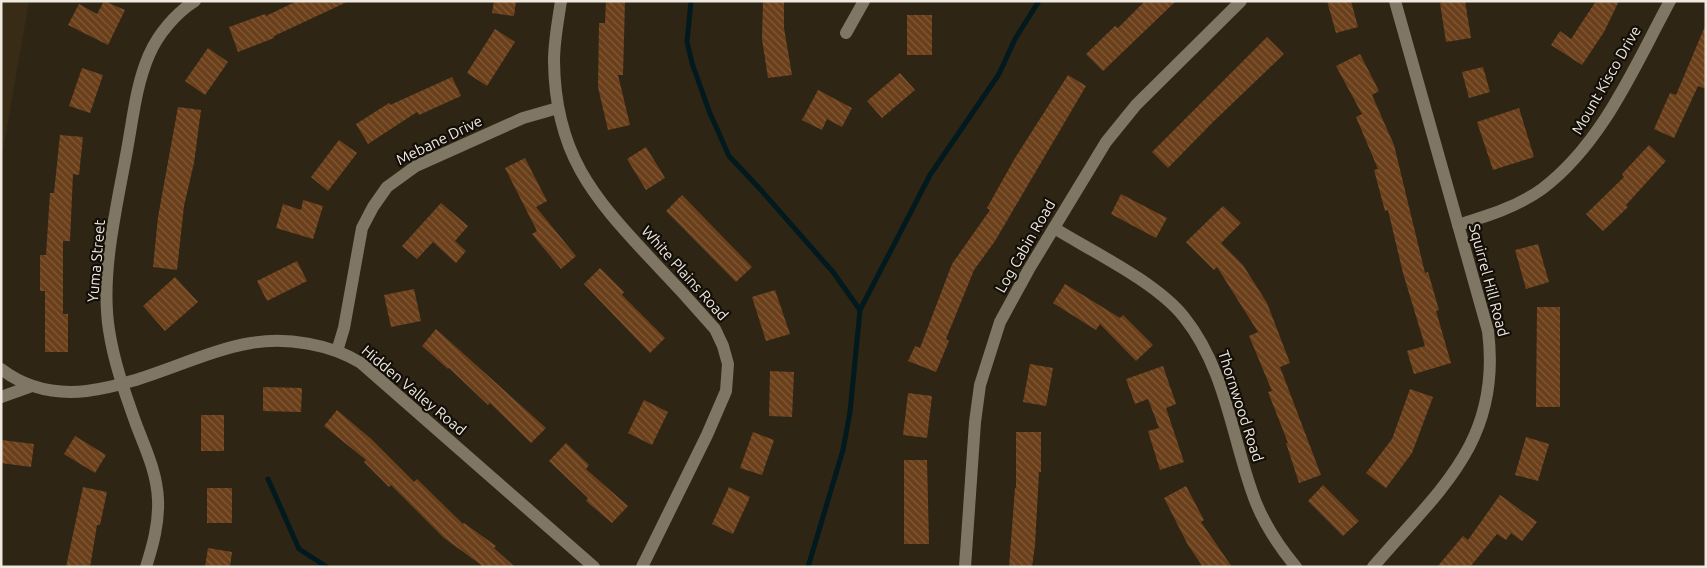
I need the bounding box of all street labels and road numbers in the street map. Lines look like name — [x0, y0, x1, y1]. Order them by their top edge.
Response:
street label: Mount Kisco Drive — [1568, 23, 1644, 137]
street label: Mebane Drive — [393, 112, 485, 168]
street label: Log Cabin Road — [992, 197, 1058, 295]
street label: Yuma Street — [84, 219, 108, 303]
street label: White Plains Road — [638, 222, 732, 324]
street label: Squirrel Hill Road — [1466, 222, 1512, 338]
street label: Hidden Valley Road — [359, 342, 469, 438]
street label: Thornwood Road — [1215, 348, 1267, 464]

